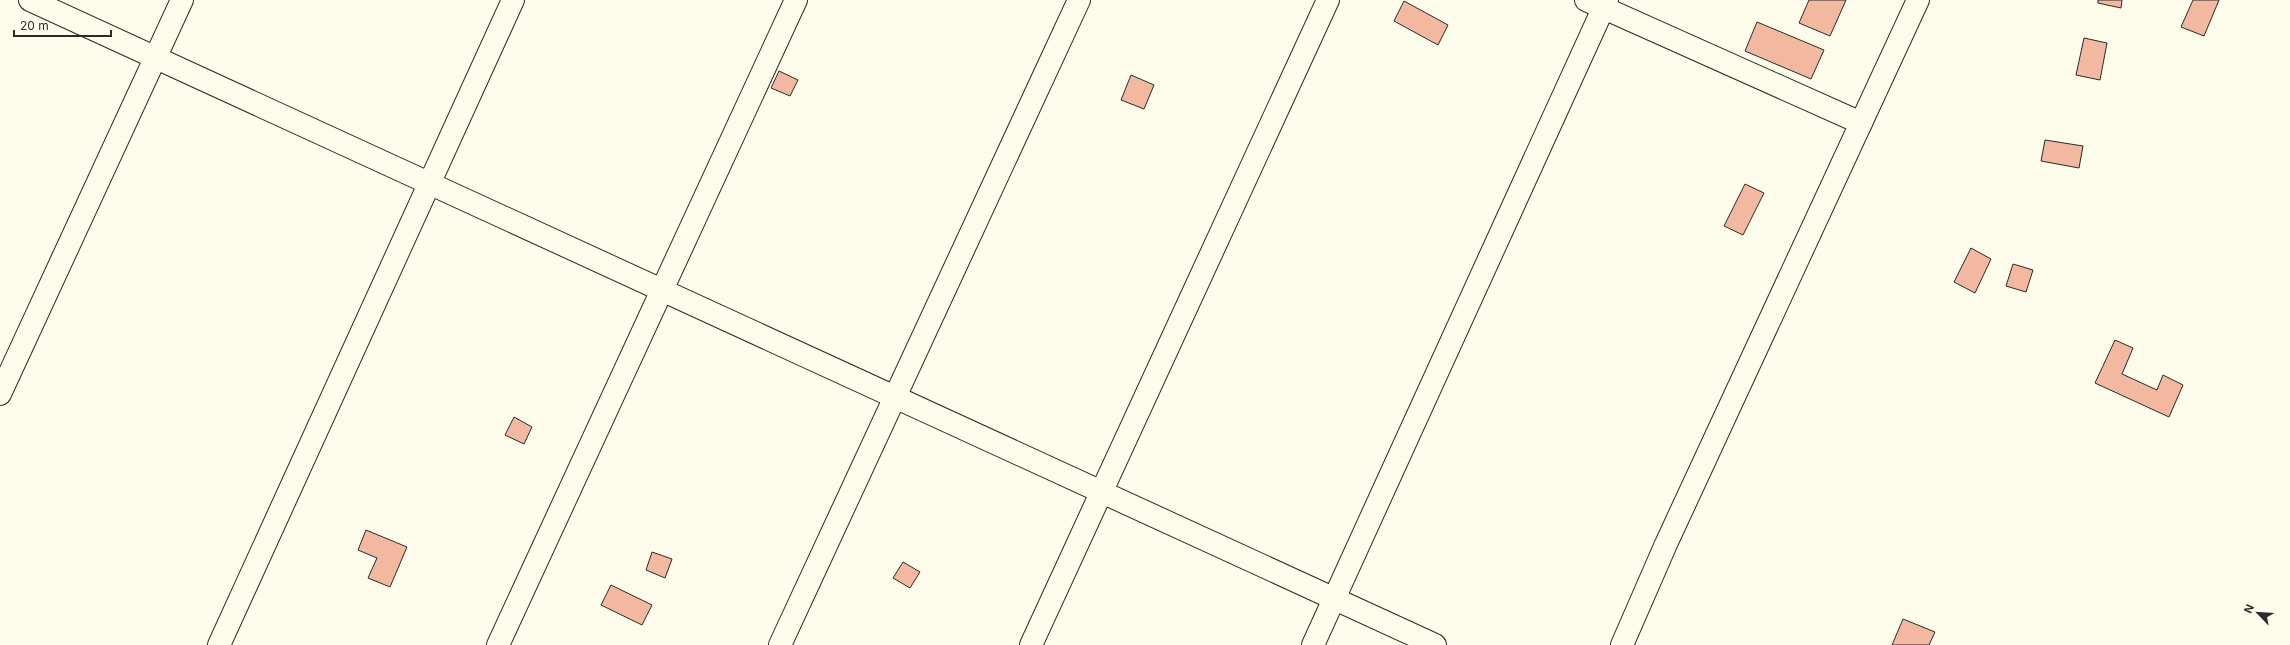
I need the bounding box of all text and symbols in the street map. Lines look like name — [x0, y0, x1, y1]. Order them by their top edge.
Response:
scale bar — [14, 12, 111, 38]
text: 20 m — [20, 18, 49, 33]
north arrow — [2238, 593, 2278, 633]
text: N — [2241, 602, 2257, 616]

